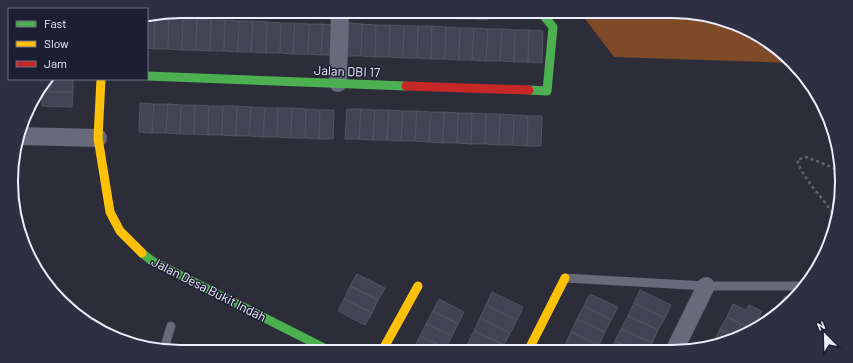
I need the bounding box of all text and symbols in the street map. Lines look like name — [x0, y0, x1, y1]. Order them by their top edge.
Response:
legend — [8, 8, 148, 80]
text: Fast — [44, 16, 67, 30]
text: Slow — [44, 36, 69, 50]
text: Jam — [44, 56, 67, 70]
street label: Jalan DBI 17 — [314, 62, 380, 80]
street label: Jalan Desa Bukit Indah — [149, 253, 269, 325]
north arrow — [805, 315, 845, 355]
text: N — [815, 318, 827, 333]

